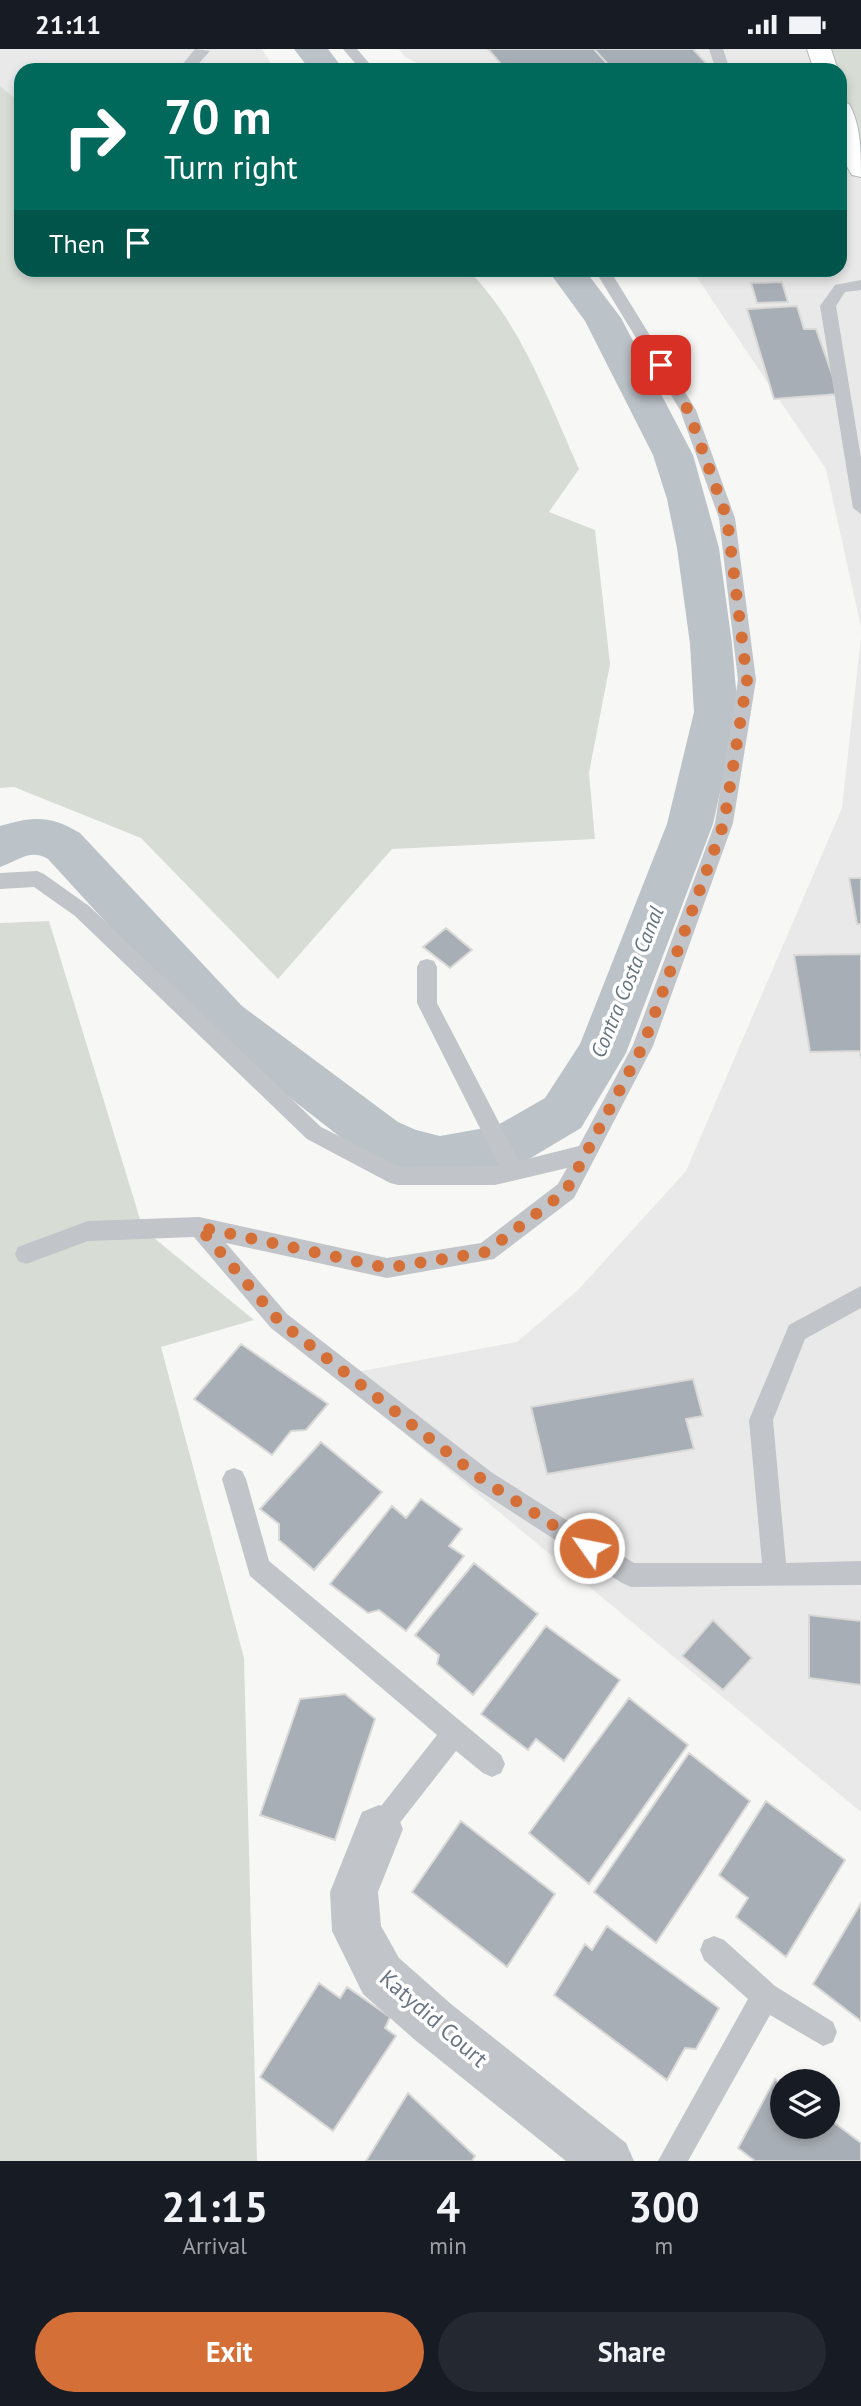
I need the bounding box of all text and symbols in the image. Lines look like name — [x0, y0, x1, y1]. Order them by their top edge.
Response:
text: 21:11 — [35, 8, 101, 41]
text: 70 m — [164, 84, 271, 148]
icon: right — [49, 91, 140, 182]
text: Turn right — [164, 146, 298, 188]
icon: arrive — [119, 224, 157, 262]
text: Then — [49, 227, 105, 260]
pin — [631, 335, 691, 395]
icon: arrive — [642, 346, 680, 384]
water label: Contra Costa Canal — [584, 902, 670, 1062]
position arrow — [552, 1511, 626, 1585]
street label: Katydid Court — [374, 1963, 494, 2073]
map controls — [770, 2069, 840, 2139]
button: layers — [770, 2069, 840, 2139]
text: 21:15 — [161, 2179, 268, 2234]
text: 4 — [436, 2179, 460, 2234]
text: 300 — [628, 2179, 700, 2234]
text: Arrival — [182, 2231, 247, 2260]
text: min — [429, 2231, 467, 2260]
text: m — [655, 2231, 673, 2260]
button: Exit — [35, 2312, 424, 2392]
button: Share — [438, 2312, 826, 2392]

